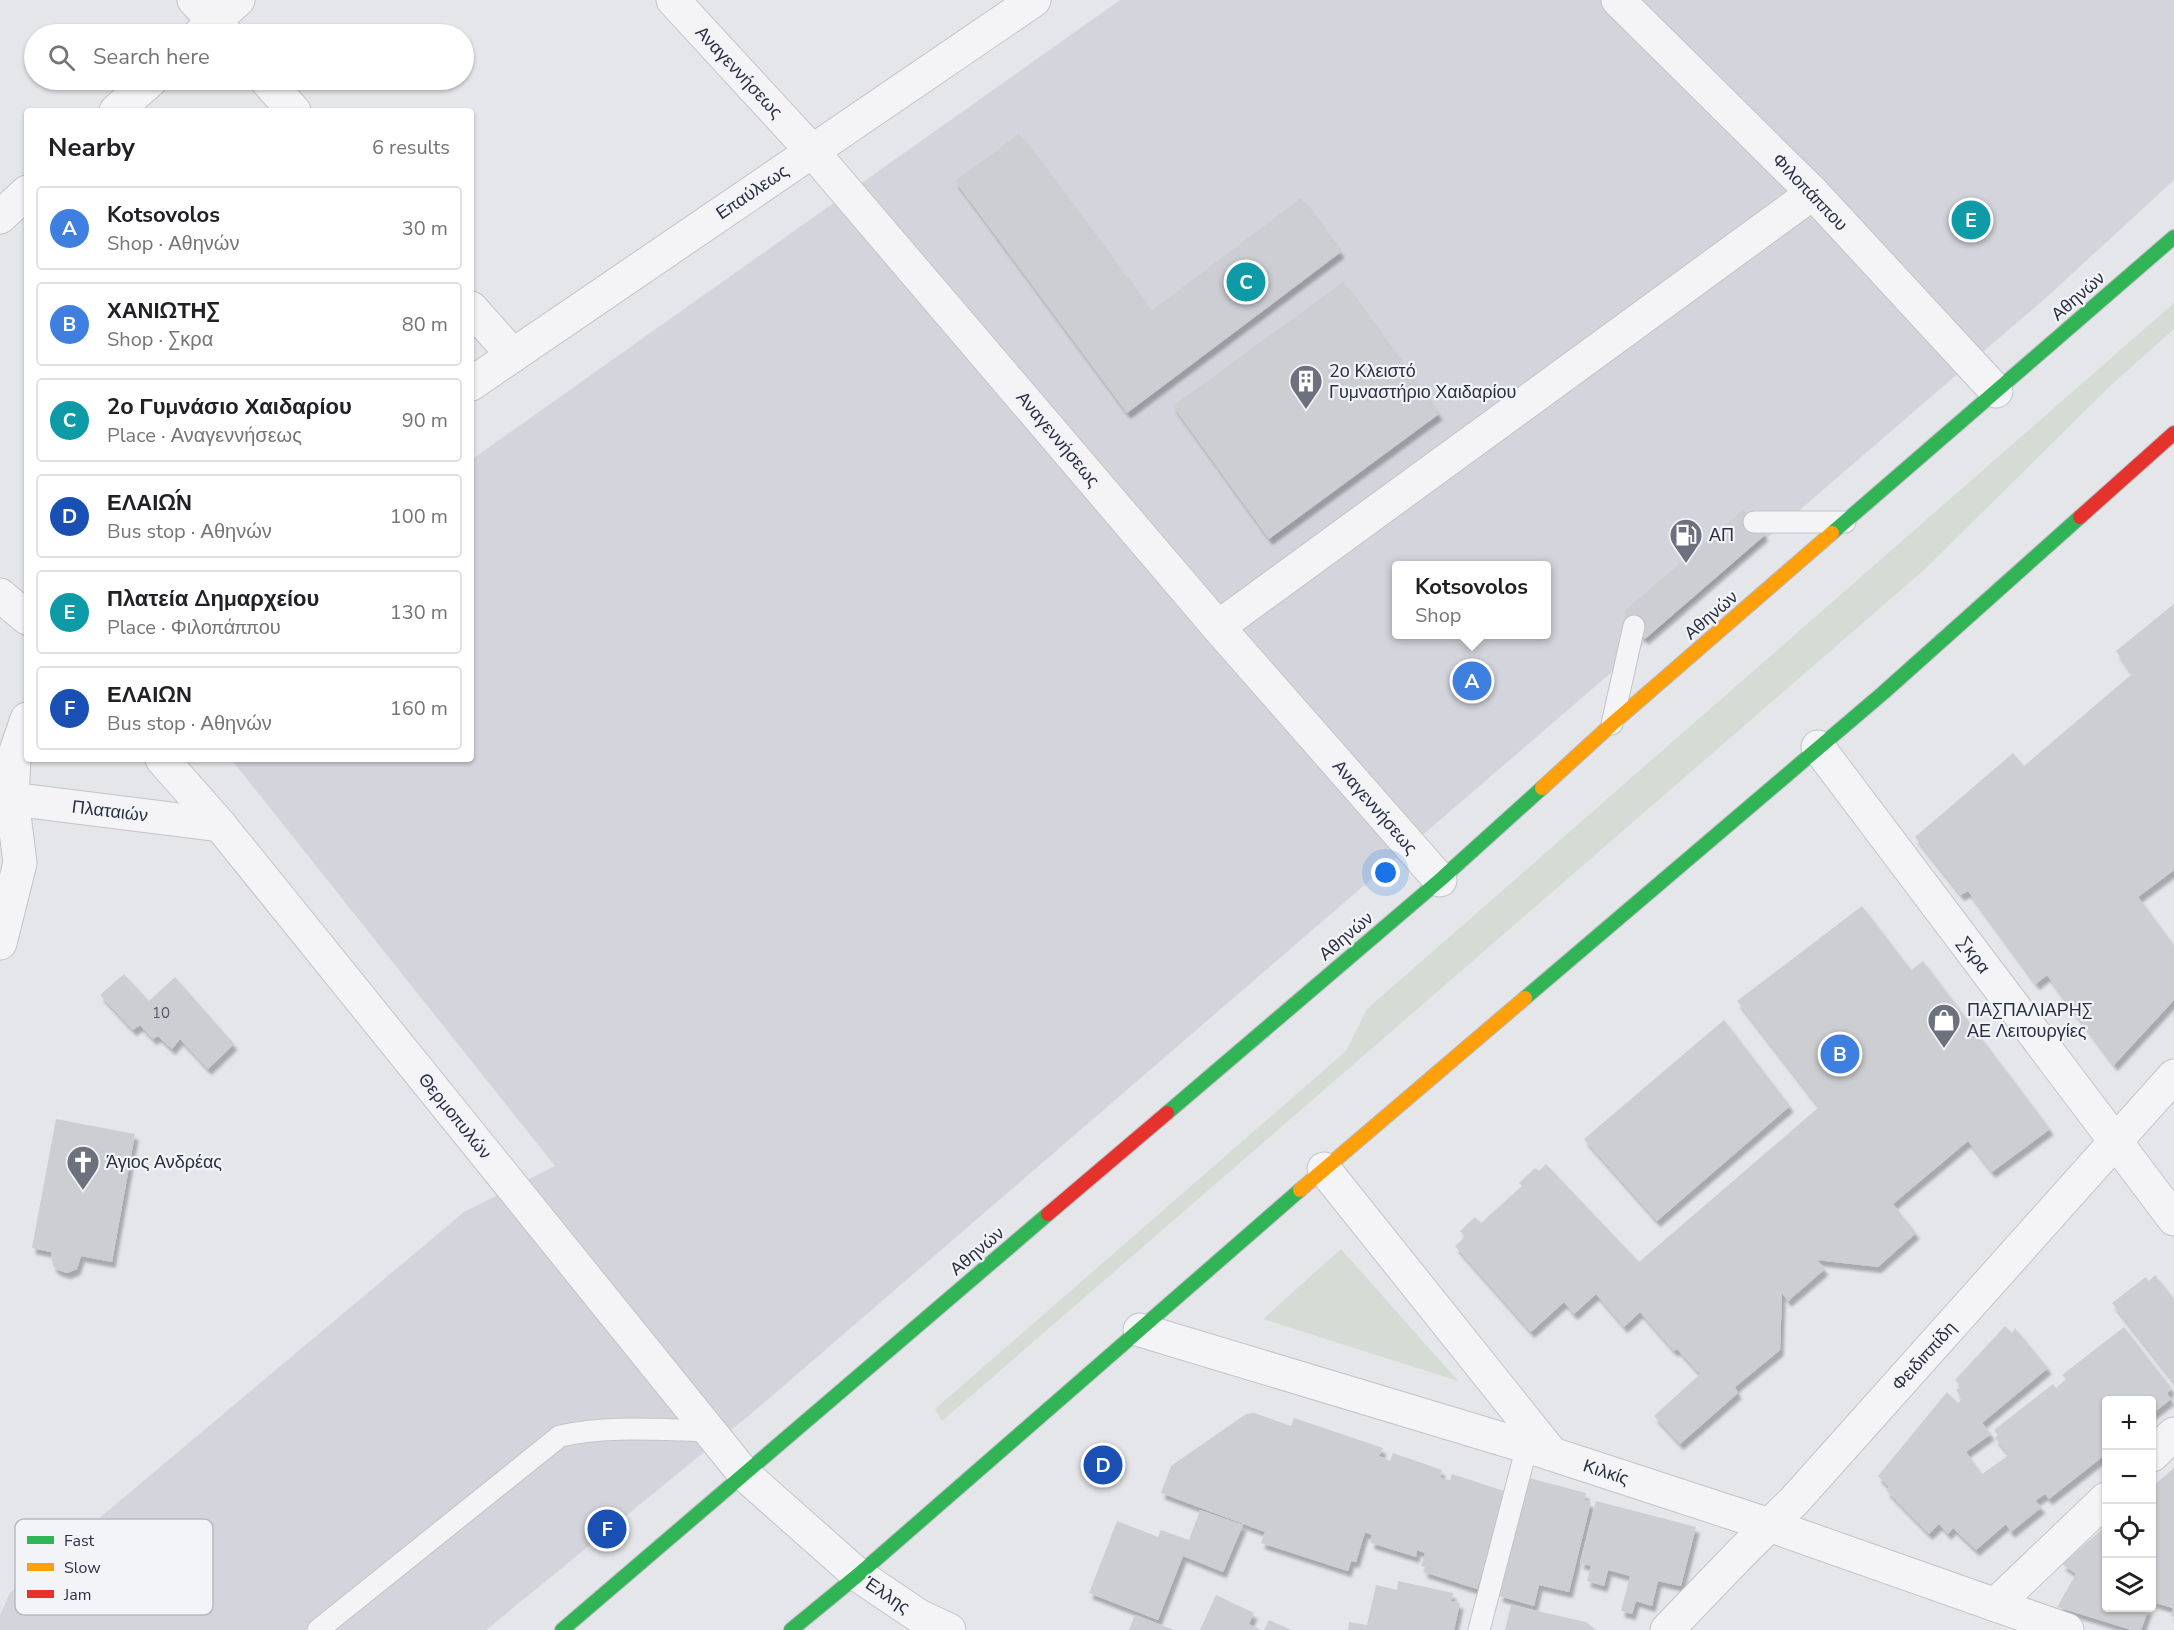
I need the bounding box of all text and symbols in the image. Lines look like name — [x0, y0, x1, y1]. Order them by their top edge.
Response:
street label: Αναγεννήσεως — [690, 21, 788, 124]
search box — [24, 24, 474, 90]
icon: search — [45, 41, 78, 74]
text: Search here — [93, 42, 210, 72]
text: Nearby — [48, 130, 135, 165]
text: 6 results — [372, 134, 450, 161]
street label: Φιλοπάππου — [1767, 148, 1853, 236]
street label: Επαύλεως — [711, 159, 793, 225]
pin: E — [1952, 198, 1990, 242]
text: Kotsovolos — [107, 200, 220, 230]
text: A — [62, 215, 77, 242]
text: 30 m — [402, 215, 448, 242]
text: Shop · Αθηνών — [107, 230, 239, 257]
pin: C — [1226, 260, 1266, 304]
street label: Αθηνών — [2046, 266, 2110, 326]
text: ΧΑΝΙΩΤΗΣ — [107, 296, 220, 326]
text: B — [63, 311, 76, 338]
text: 80 m — [402, 311, 448, 338]
text: Shop · Σκρα — [107, 326, 213, 353]
place label: 2ο Κλειστό Γυμναστήριο Χαιδαρίου — [1329, 359, 1516, 404]
building icon: 2ο Κλειστό Γυμναστήριο Χαιδαρίου — [1288, 363, 1324, 410]
street label: Αναγεννήσεως — [1011, 386, 1105, 492]
text: 2ο Γυμνάσιο Χαιδαρίου — [107, 392, 352, 422]
text: C — [63, 407, 76, 434]
text: 90 m — [402, 407, 448, 434]
text: Place · Αναγεννήσεως — [107, 422, 302, 449]
text: ΕΛΑΙΏΝ — [107, 488, 192, 518]
text: D — [62, 503, 77, 530]
text: 100 m — [390, 503, 448, 530]
fuel station icon: ΑΠ — [1668, 517, 1704, 564]
text: Bus stop · Αθηνών — [107, 518, 272, 545]
place label: ΑΠ — [1709, 523, 1734, 547]
popup — [1392, 561, 1551, 639]
text: Kotsovolos — [1415, 572, 1528, 602]
text: Πλατεία Δημαρχείου — [107, 584, 319, 614]
street label: Αθηνών — [1679, 585, 1743, 645]
text: E — [64, 599, 75, 626]
text: 130 m — [390, 599, 448, 626]
text: Shop — [1415, 602, 1462, 629]
text: Place · Φιλοπάππου — [107, 614, 281, 641]
pin: A — [1452, 658, 1492, 704]
text: ΕΛΑΙΩΝ — [107, 680, 192, 710]
text: F — [64, 695, 75, 722]
text: 160 m — [390, 695, 448, 722]
text: Bus stop · Αθηνών — [107, 710, 272, 737]
street label: Αναγεννήσεως — [1327, 755, 1423, 860]
street label: Πλαταιών — [71, 794, 149, 828]
your location — [1371, 858, 1400, 887]
street label: Αθηνών — [1314, 906, 1378, 966]
street label: Σκρα — [1952, 932, 1996, 978]
place label: ΠΑΣΠΑΛΙΑΡΗΣ ΑΕ Λειτουργίες — [1967, 998, 2093, 1043]
shop icon: ΠΑΣΠΑΛΙΑΡΗΣ ΑΕ Λειτουργίες — [1926, 1002, 1962, 1049]
house number: 10 — [152, 1003, 170, 1023]
pin: B — [1820, 1032, 1860, 1076]
street label: Θερμοπυλών — [413, 1068, 497, 1164]
church icon: Άγιος Ανδρέας — [65, 1144, 101, 1191]
place label: Άγιος Ανδρέας — [106, 1150, 222, 1174]
street label: Αθηνών — [945, 1221, 1009, 1281]
street label: Φειδιππίδη — [1886, 1316, 1962, 1396]
map controls — [2102, 1396, 2156, 1612]
button: + — [2102, 1396, 2156, 1450]
pin: D — [1084, 1442, 1122, 1488]
button: − — [2102, 1450, 2156, 1504]
street label: Κιλκίς — [1580, 1453, 1632, 1491]
button: locate — [2102, 1504, 2156, 1558]
pin: F — [588, 1506, 626, 1552]
legend — [15, 1519, 213, 1615]
text: Fast — [64, 1530, 95, 1552]
text: Slow — [64, 1557, 101, 1579]
button: layers — [2102, 1558, 2156, 1612]
street label: Έλλης — [858, 1570, 915, 1619]
text: Jam — [63, 1584, 91, 1606]

